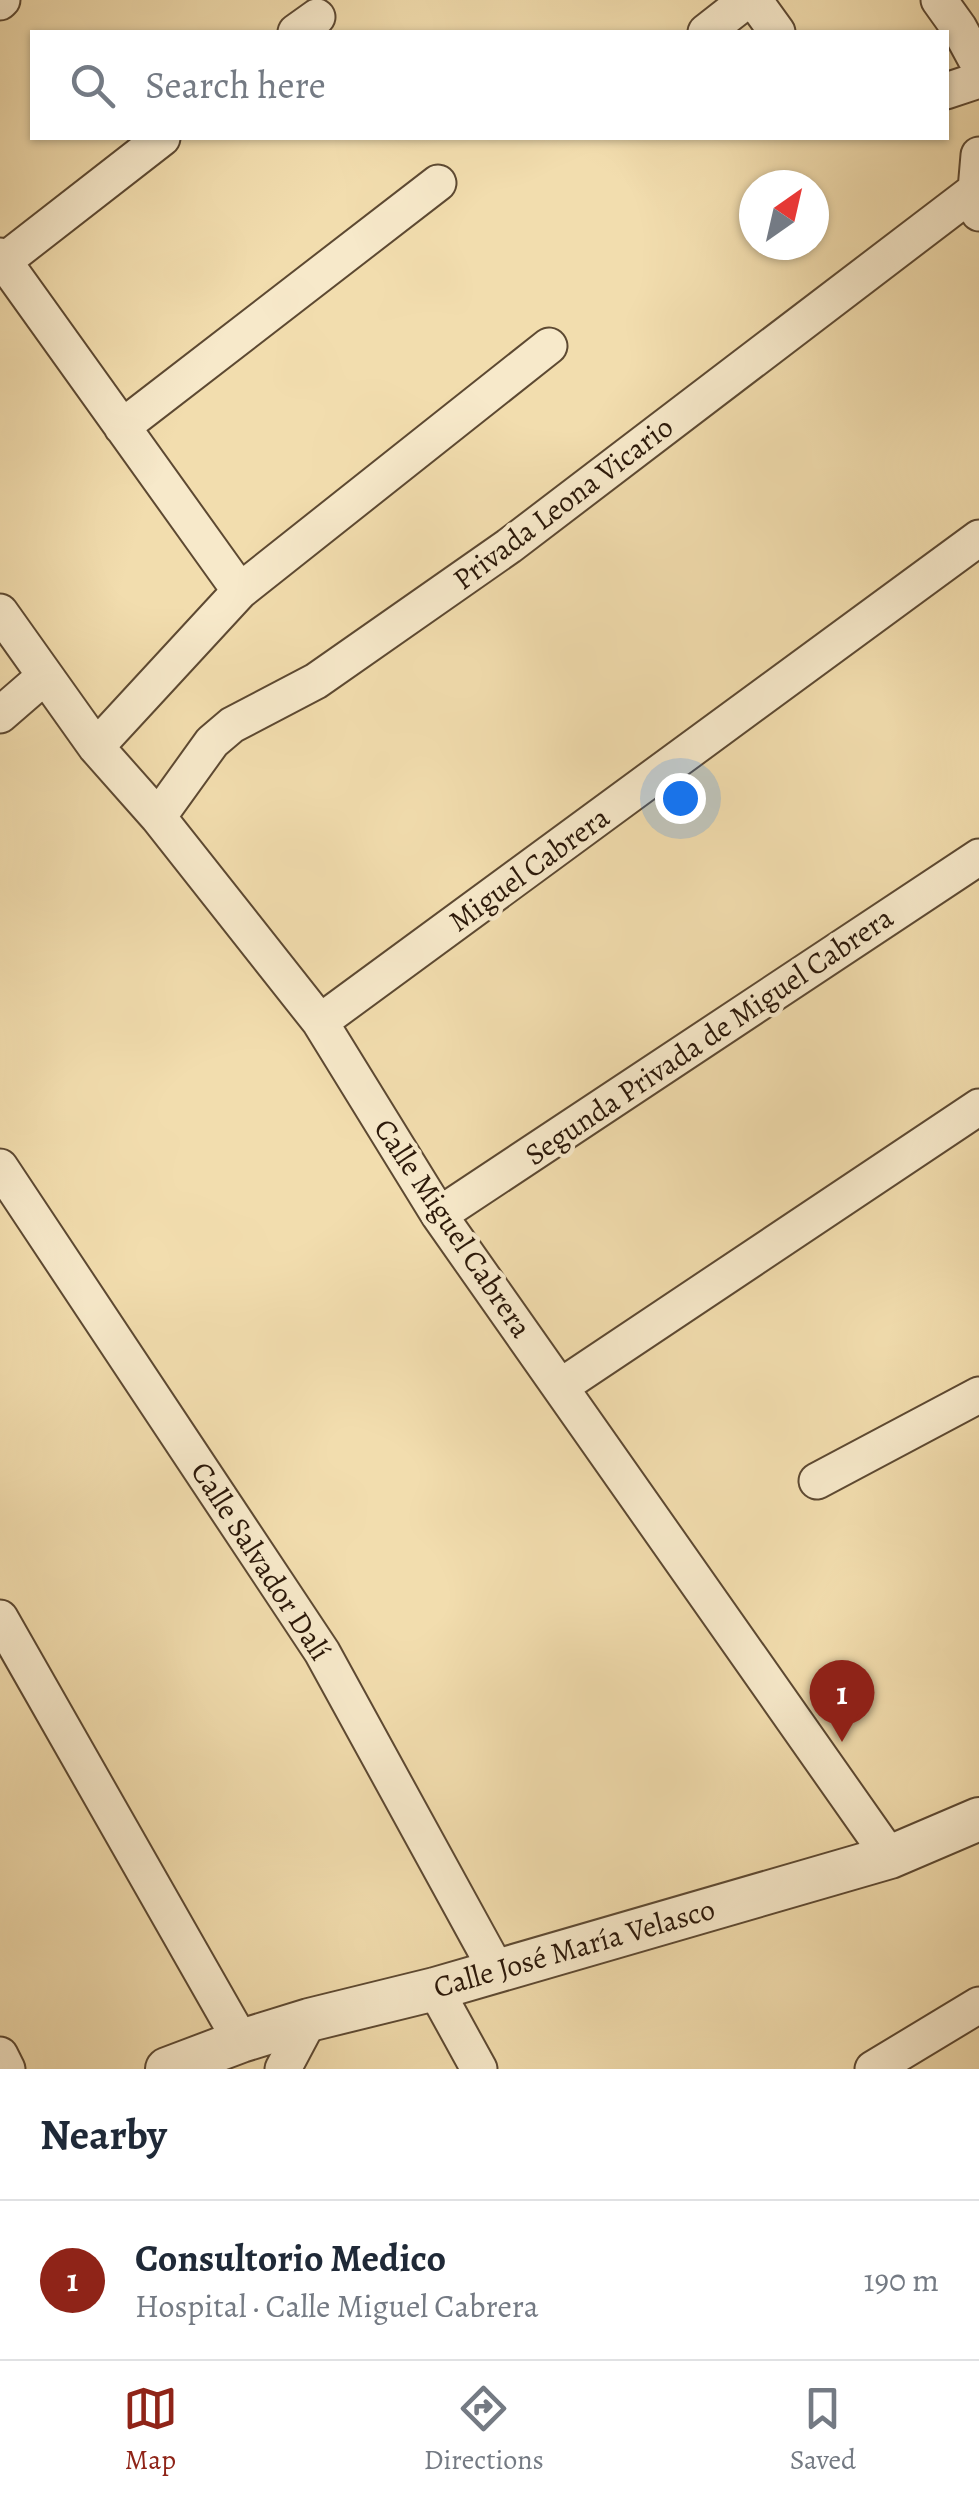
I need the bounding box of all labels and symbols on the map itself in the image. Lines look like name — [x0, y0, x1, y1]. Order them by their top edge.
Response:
north arrow — [739, 170, 829, 260]
street label: Privada Leona Vicario — [445, 407, 681, 599]
your location — [655, 773, 706, 824]
street label: Miguel Cabrera — [441, 797, 617, 941]
street label: Segunda Privada de Miguel Cabrera — [517, 897, 901, 1175]
street label: Calle Miguel Cabrera — [365, 1111, 541, 1345]
street label: Calle Salvador Dalí — [182, 1454, 340, 1668]
pin: 1 — [810, 1660, 874, 1742]
street label: Calle José María Velasco — [429, 1889, 719, 2007]

